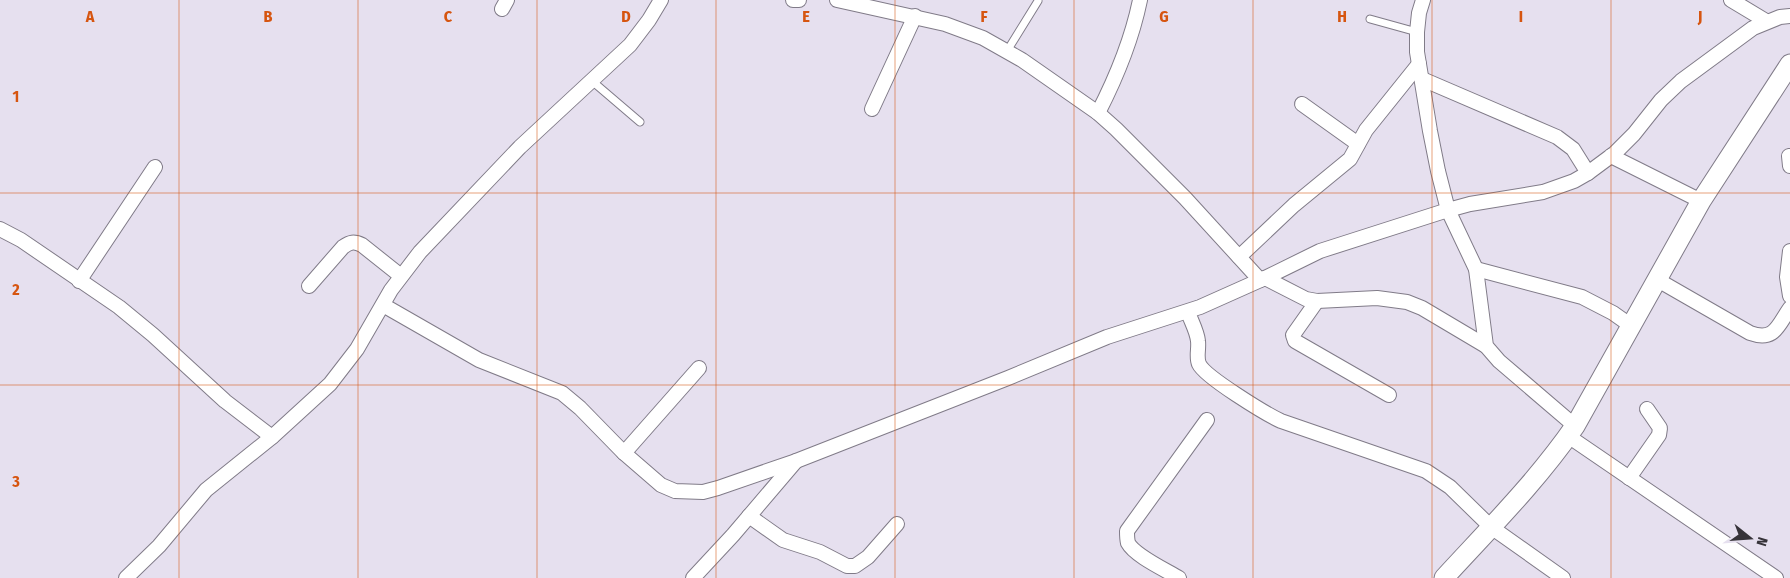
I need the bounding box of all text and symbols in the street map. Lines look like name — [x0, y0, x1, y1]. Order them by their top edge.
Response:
text: A — [85, 7, 95, 26]
text: B — [264, 7, 273, 26]
text: C — [444, 7, 453, 26]
text: D — [621, 7, 631, 26]
text: E — [802, 7, 810, 26]
text: F — [980, 7, 988, 26]
text: G — [1159, 7, 1169, 26]
text: H — [1337, 7, 1347, 26]
text: I — [1519, 7, 1523, 26]
text: J — [1697, 7, 1702, 26]
text: 1 — [13, 87, 19, 106]
text: 2 — [11, 280, 20, 299]
text: 3 — [11, 472, 20, 491]
north arrow — [1725, 513, 1775, 563]
text: N — [1753, 535, 1771, 548]

